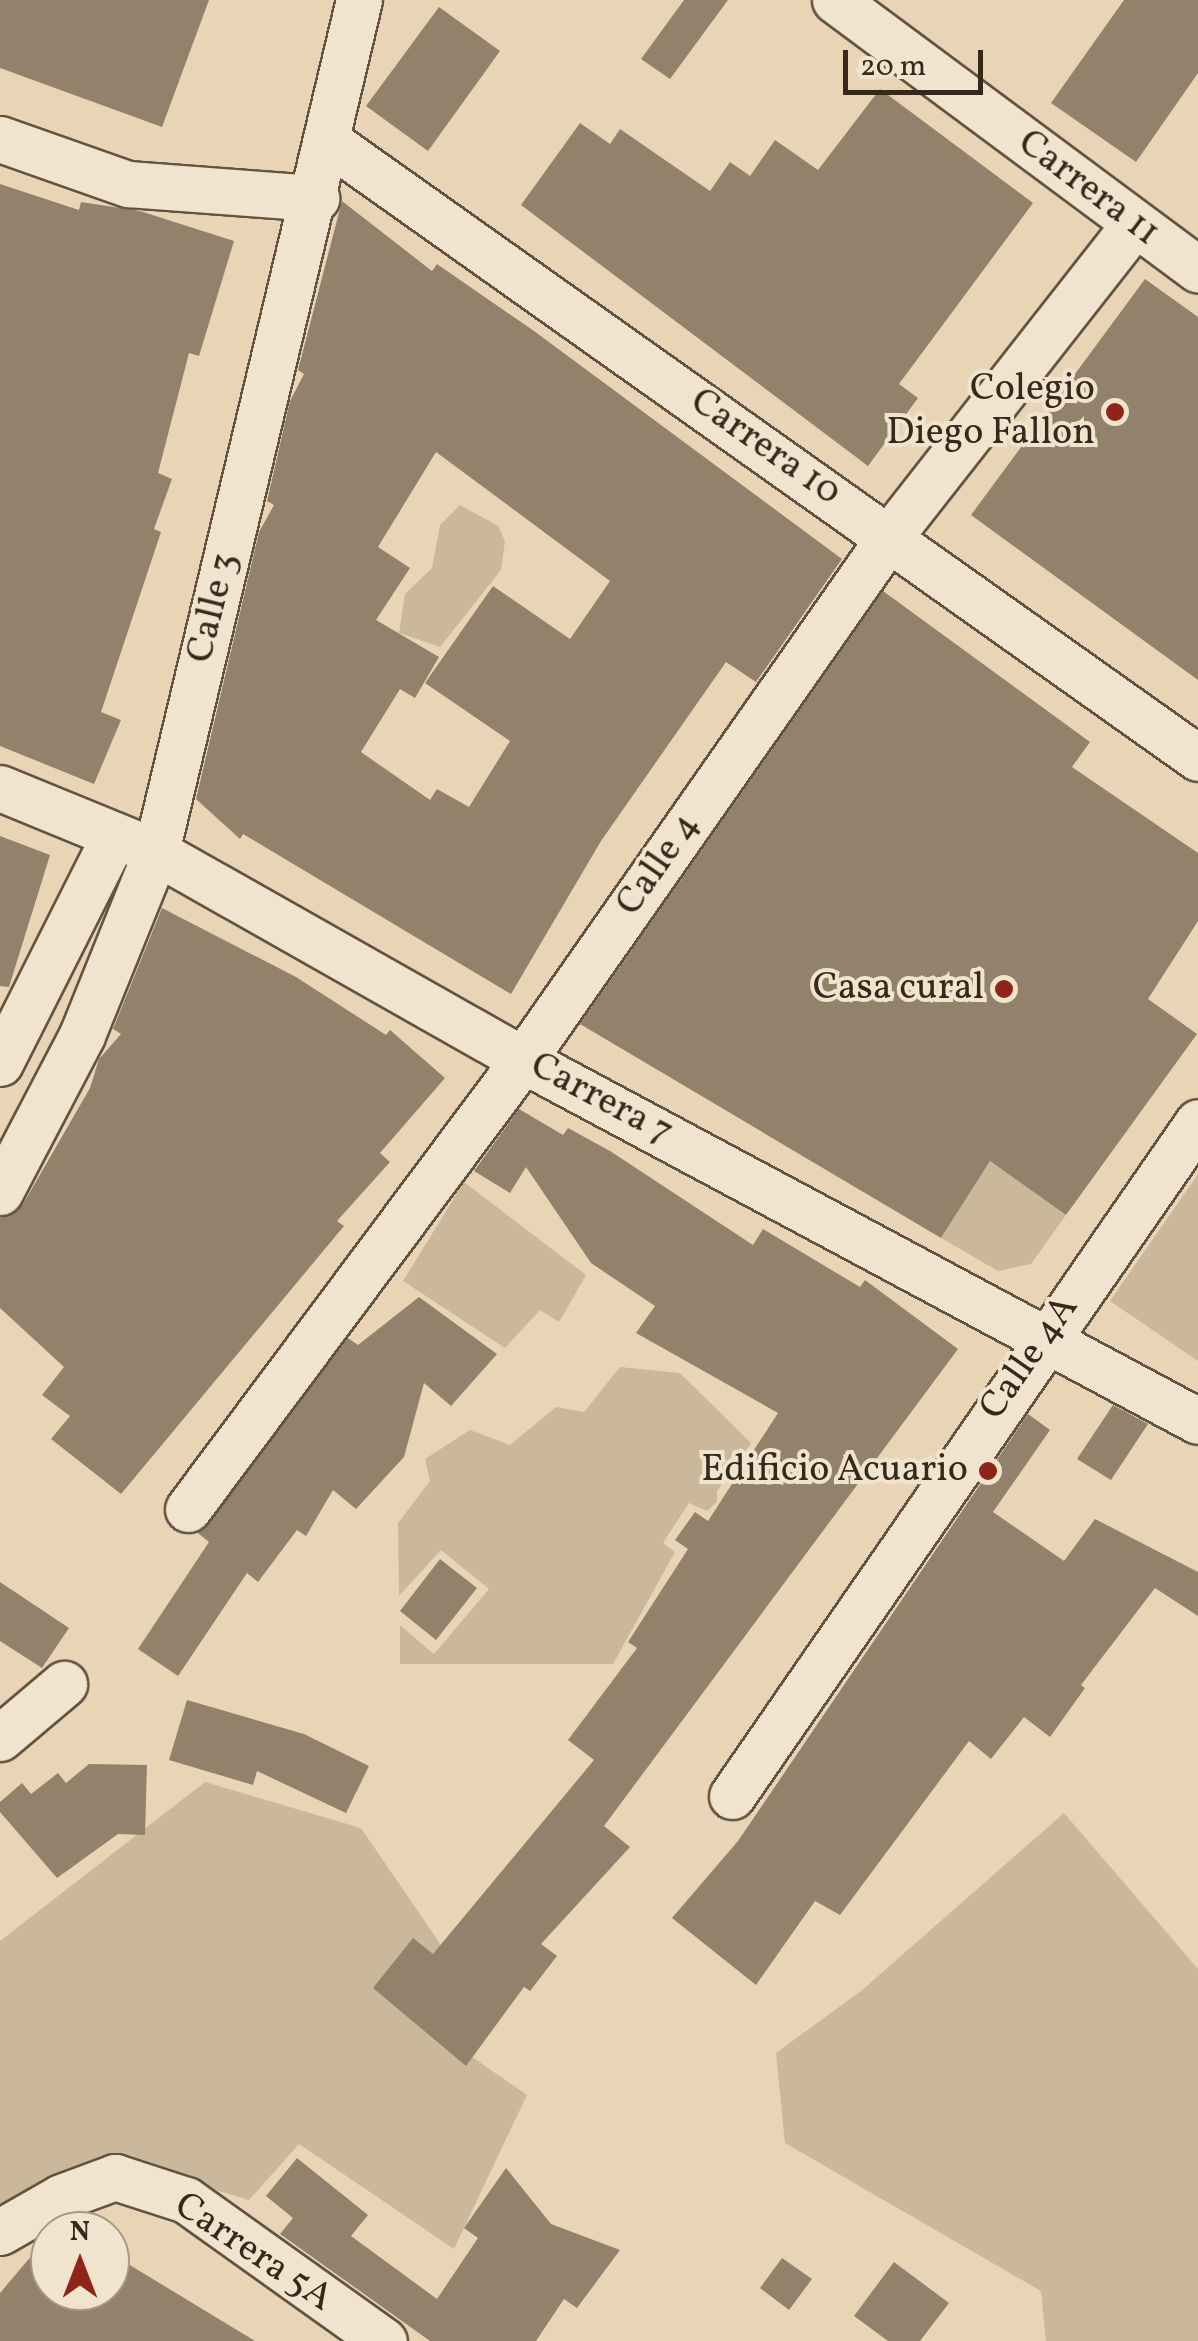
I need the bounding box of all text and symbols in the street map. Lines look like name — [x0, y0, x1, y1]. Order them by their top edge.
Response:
scale bar — [848, 30, 988, 92]
text: 20 m — [860, 46, 926, 88]
street label: Carrera 11 — [1008, 121, 1168, 257]
place label: Colegio Diego Fallon — [887, 367, 1095, 456]
street label: Carrera 10 — [681, 380, 849, 516]
marker: Colegio Diego Fallon — [1104, 401, 1126, 423]
street label: Calle 3 — [178, 548, 250, 668]
street label: Calle 4 — [607, 805, 711, 925]
place label: Casa cural — [813, 966, 984, 1012]
marker: Casa cural — [993, 978, 1015, 1000]
street label: Carrera 7 — [522, 1044, 680, 1156]
street label: Calle 4A — [971, 1287, 1089, 1429]
place label: Edificio Acuario — [701, 1448, 968, 1494]
marker: Edificio Acuario — [977, 1460, 999, 1482]
street label: Carrera 5A — [165, 2183, 341, 2323]
north arrow — [30, 2211, 130, 2311]
text: N — [70, 2213, 90, 2252]

